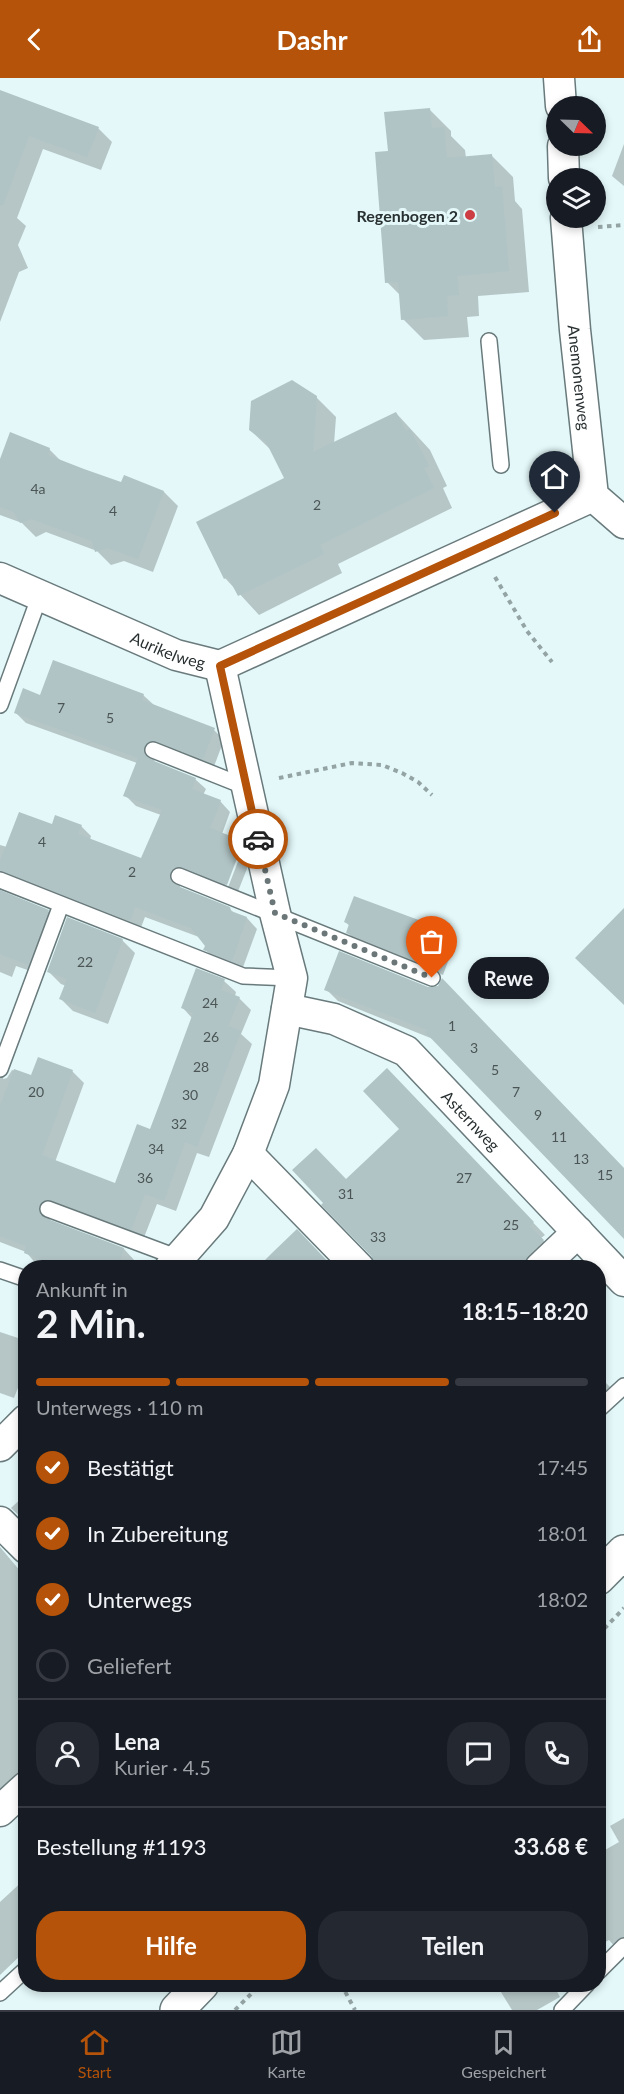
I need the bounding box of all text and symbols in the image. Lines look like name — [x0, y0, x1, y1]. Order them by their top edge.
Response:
icon: back — [18, 23, 51, 56]
text: Dashr — [276, 23, 348, 56]
icon: share — [573, 23, 606, 56]
north arrow — [546, 96, 606, 156]
map controls — [546, 96, 606, 228]
button: layers — [546, 168, 606, 228]
place label: Regenbogen 2 — [357, 206, 458, 225]
marker: Regenbogen 2 — [463, 208, 477, 222]
street label: Anemonenweg — [565, 324, 595, 431]
pin — [529, 451, 580, 513]
icon: home — [538, 460, 571, 493]
house number: 4a — [30, 480, 46, 497]
house number: 2 — [313, 496, 321, 513]
house number: 4 — [109, 502, 117, 519]
street label: Aurikelweg — [128, 627, 208, 672]
house number: 7 — [57, 699, 65, 716]
house number: 5 — [106, 709, 114, 726]
courier — [228, 809, 288, 869]
icon: car — [242, 823, 275, 856]
house number: 4 — [38, 833, 46, 850]
house number: 2 — [128, 863, 136, 880]
pin — [406, 916, 457, 978]
icon: bag — [415, 925, 448, 958]
house number: 22 — [77, 953, 93, 970]
callout: Rewe — [468, 957, 549, 999]
text: Rewe — [484, 966, 533, 990]
house number: 24 — [202, 994, 218, 1011]
house number: 1 — [448, 1017, 456, 1034]
house number: 26 — [203, 1028, 219, 1045]
house number: 3 — [470, 1039, 478, 1056]
house number: 28 — [193, 1058, 209, 1075]
house number: 5 — [491, 1061, 499, 1078]
house number: 20 — [28, 1083, 44, 1100]
house number: 7 — [512, 1083, 520, 1100]
house number: 30 — [182, 1086, 198, 1103]
street label: Asternweg — [438, 1086, 504, 1154]
house number: 9 — [534, 1106, 542, 1123]
house number: 32 — [171, 1115, 187, 1132]
house number: 11 — [551, 1128, 567, 1145]
house number: 34 — [148, 1140, 164, 1157]
house number: 13 — [573, 1150, 589, 1167]
house number: 15 — [597, 1166, 613, 1183]
house number: 36 — [137, 1169, 153, 1186]
house number: 27 — [456, 1169, 472, 1186]
house number: 31 — [338, 1185, 354, 1202]
house number: 25 — [503, 1216, 519, 1233]
house number: 33 — [370, 1228, 386, 1245]
text: Ankunft in — [36, 1277, 128, 1301]
text: 18:15–18:20 — [462, 1298, 588, 1325]
text: 2 Min. — [36, 1300, 146, 1346]
text: Unterwegs · 110 m — [36, 1395, 203, 1419]
icon: check — [36, 1451, 69, 1484]
text: Bestätigt — [87, 1454, 174, 1481]
text: 17:45 — [537, 1455, 588, 1479]
icon: check — [36, 1517, 69, 1550]
text: In Zubereitung — [87, 1520, 228, 1547]
text: 18:01 — [537, 1521, 588, 1545]
icon: check — [36, 1583, 69, 1616]
text: Unterwegs — [87, 1586, 192, 1613]
text: 18:02 — [537, 1587, 588, 1611]
text: Geliefert — [87, 1652, 171, 1679]
button: person — [36, 1722, 99, 1785]
button: chat — [447, 1722, 510, 1785]
button: phone — [525, 1722, 588, 1785]
text: Lena — [114, 1728, 160, 1755]
text: Kurier · 4.5 — [114, 1755, 211, 1779]
text: Bestellung #1193 — [36, 1833, 206, 1860]
text: 33.68 € — [514, 1833, 588, 1860]
button: Hilfe — [36, 1911, 306, 1980]
button: Teilen — [318, 1911, 588, 1980]
tab: Start — [78, 2026, 111, 2081]
tab: Karte — [267, 2026, 306, 2081]
tab: Gespeichert — [461, 2026, 546, 2081]

